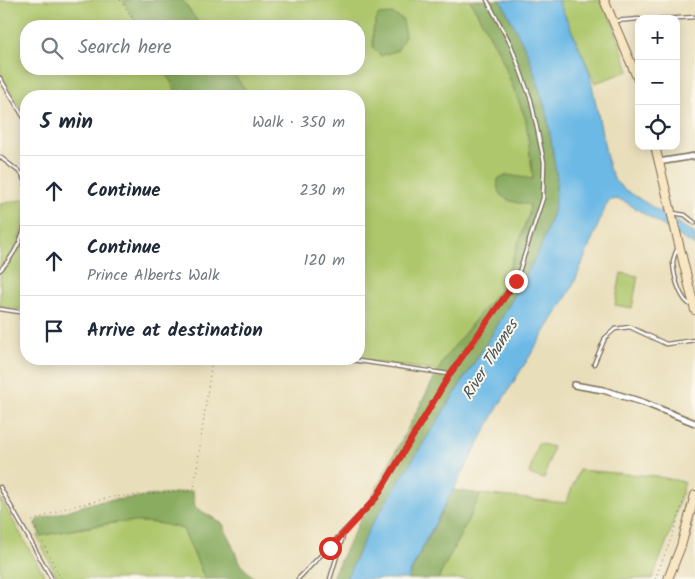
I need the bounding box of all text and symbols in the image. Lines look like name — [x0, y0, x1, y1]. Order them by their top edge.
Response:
map controls — [635, 15, 680, 150]
button: + — [635, 15, 680, 60]
search box — [20, 20, 365, 75]
text: Search here — [78, 33, 172, 63]
icon: search — [38, 34, 66, 62]
button: − — [635, 60, 680, 105]
button: locate — [635, 105, 680, 150]
text: 5 min — [40, 106, 93, 139]
text: Walk · 350 m — [252, 110, 345, 135]
text: Continue — [87, 176, 160, 206]
icon: ahead — [40, 177, 68, 205]
text: 230 m — [299, 178, 345, 203]
text: Continue — [87, 233, 160, 263]
icon: ahead — [40, 247, 68, 275]
text: 120 m — [304, 248, 345, 273]
text: Prince Alberts Walk — [87, 263, 219, 288]
route end — [505, 270, 528, 293]
water label: River Thames — [456, 313, 526, 405]
text: Arrive at destination — [87, 316, 263, 346]
icon: arrive — [40, 317, 68, 345]
route start — [319, 537, 342, 560]

